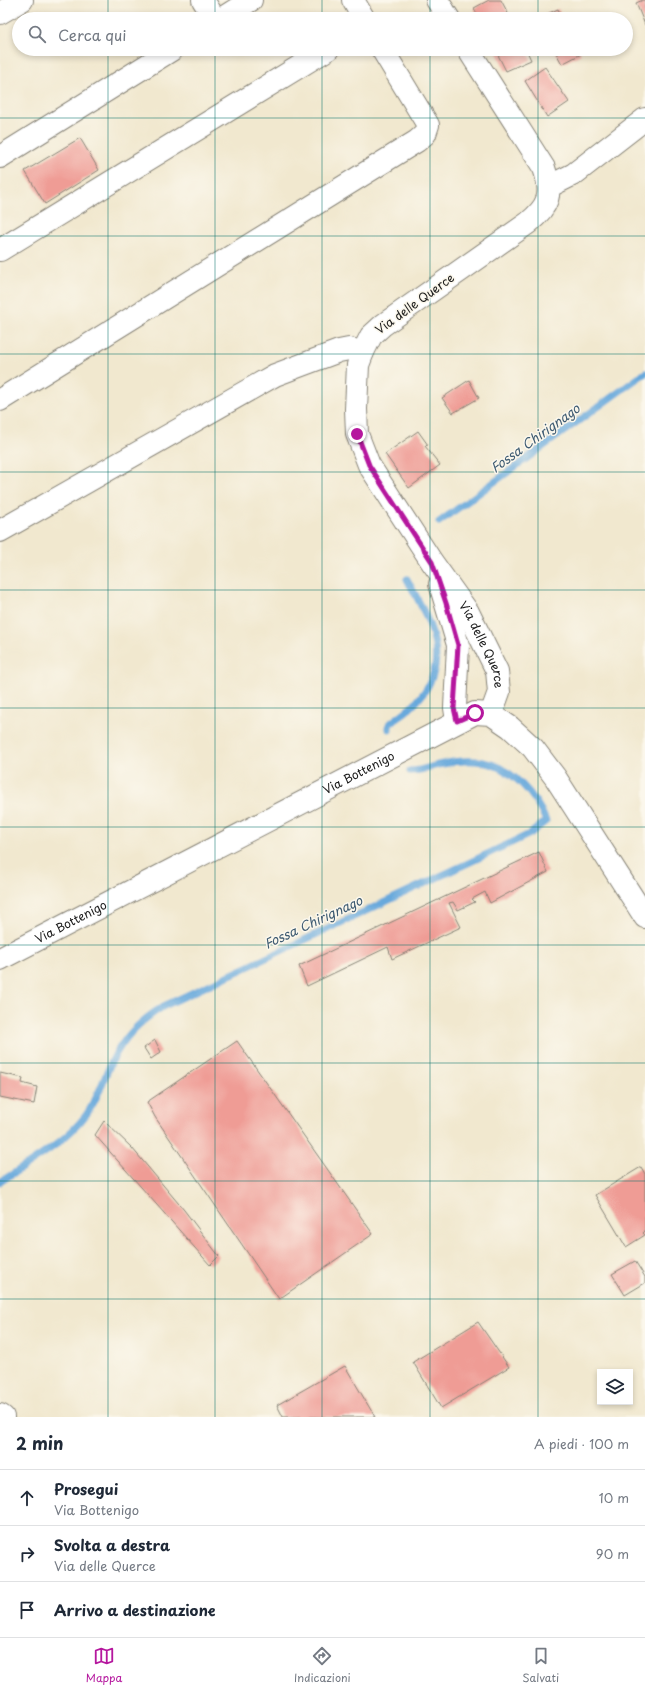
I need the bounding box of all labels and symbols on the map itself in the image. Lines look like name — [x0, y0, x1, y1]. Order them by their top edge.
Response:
street label: Via delle Querce — [371, 268, 458, 338]
water label: Fossa Chirignago — [486, 398, 584, 477]
route end — [348, 425, 366, 443]
street label: Via delle Querce — [455, 597, 509, 689]
route start — [466, 704, 484, 722]
street label: Via Bottenigo — [319, 746, 398, 798]
water label: Fossa Chirignago — [261, 890, 366, 953]
street label: Via Bottenigo — [32, 895, 110, 947]

